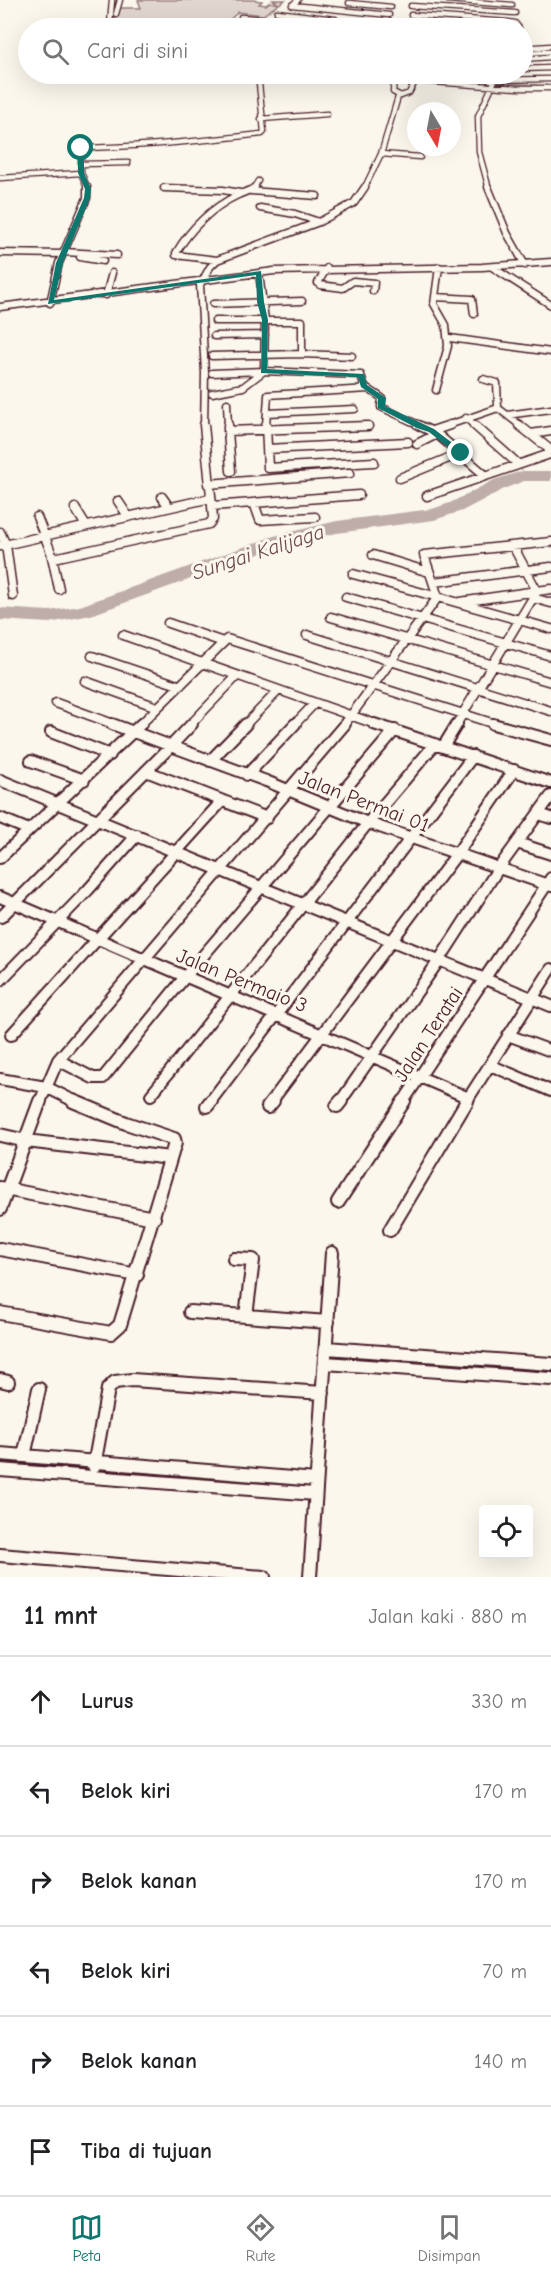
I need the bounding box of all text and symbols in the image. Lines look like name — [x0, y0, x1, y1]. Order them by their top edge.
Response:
search box — [18, 18, 533, 84]
icon: search — [39, 35, 72, 68]
text: Cari di sini — [87, 38, 188, 64]
north arrow — [407, 102, 461, 156]
route start — [67, 134, 93, 160]
route end — [447, 439, 473, 465]
water label: Sungai Kalijaga — [189, 519, 327, 585]
street label: Jalan Permai 01 — [295, 766, 433, 837]
street label: Jalan Permaio 3 — [173, 944, 311, 1017]
street label: Jalan Teratai — [389, 982, 468, 1086]
map controls — [479, 1505, 533, 1559]
button: locate — [479, 1505, 533, 1559]
text: 11 mnt — [24, 1601, 97, 1631]
text: Jalan kaki · 880 m — [368, 1605, 527, 1628]
icon: ahead — [24, 1685, 57, 1718]
text: Lurus — [81, 1688, 133, 1714]
text: 330 m — [471, 1690, 527, 1713]
icon: left — [24, 1775, 57, 1808]
text: Belok kiri — [81, 1778, 171, 1804]
text: 170 m — [474, 1780, 527, 1803]
icon: right — [24, 1865, 57, 1898]
text: Belok kanan — [81, 1868, 197, 1894]
text: 170 m — [474, 1870, 527, 1893]
icon: left — [24, 1955, 57, 1988]
text: Belok kiri — [81, 1958, 171, 1984]
text: 70 m — [482, 1960, 527, 1983]
icon: right — [24, 2045, 57, 2078]
text: Belok kanan — [81, 2048, 197, 2074]
text: 140 m — [474, 2050, 527, 2073]
icon: arrive — [24, 2135, 57, 2168]
text: Tiba di tujuan — [81, 2138, 212, 2164]
tab: Peta — [70, 2211, 103, 2265]
tab: Rute — [244, 2211, 277, 2265]
tab: Disimpan — [418, 2211, 481, 2265]

